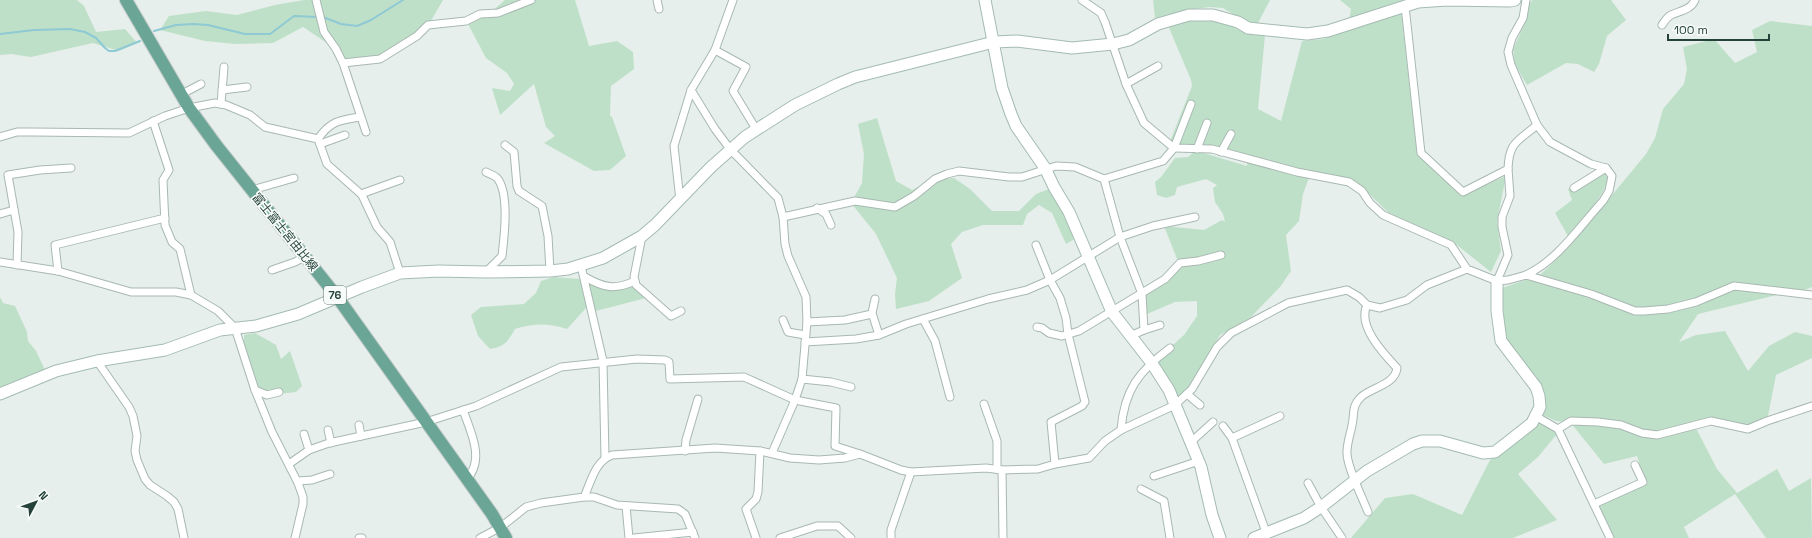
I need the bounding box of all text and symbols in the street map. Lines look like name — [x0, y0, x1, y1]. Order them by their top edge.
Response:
scale bar — [1668, 16, 1769, 42]
text: 100 m — [1674, 22, 1708, 38]
street label: 富士富士宮由比線 — [249, 190, 321, 274]
road number: 76 — [324, 286, 346, 304]
north arrow — [16, 482, 56, 522]
text: N — [36, 488, 51, 503]

